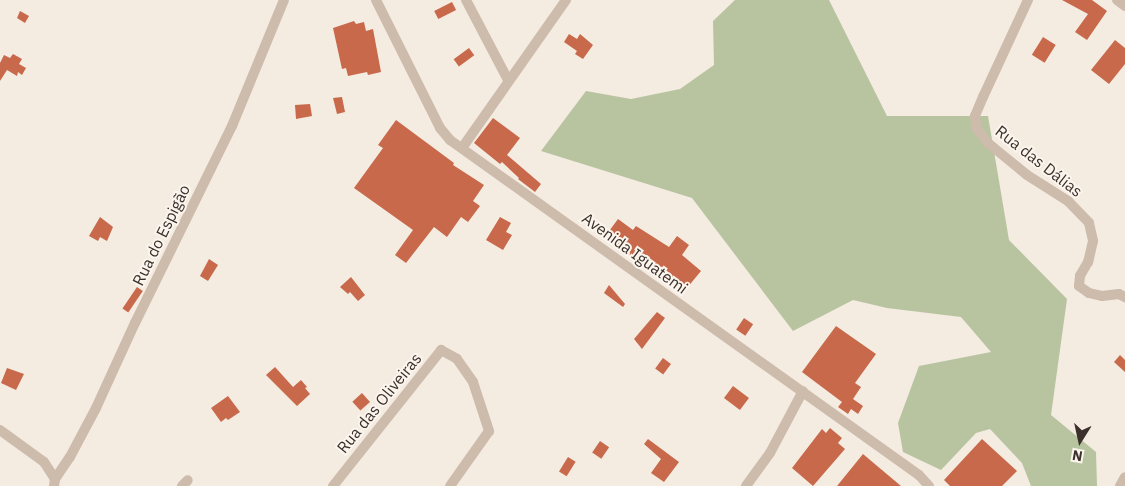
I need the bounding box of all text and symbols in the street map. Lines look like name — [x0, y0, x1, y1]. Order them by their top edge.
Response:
street label: Rua das Dálias — [992, 121, 1086, 201]
street label: Rua do Espigão — [128, 181, 194, 289]
street label: Avenida Iguatemi — [578, 208, 692, 298]
street label: Rua das Oliveiras — [333, 349, 425, 457]
north arrow — [1055, 416, 1105, 466]
text: N — [1071, 446, 1084, 466]

